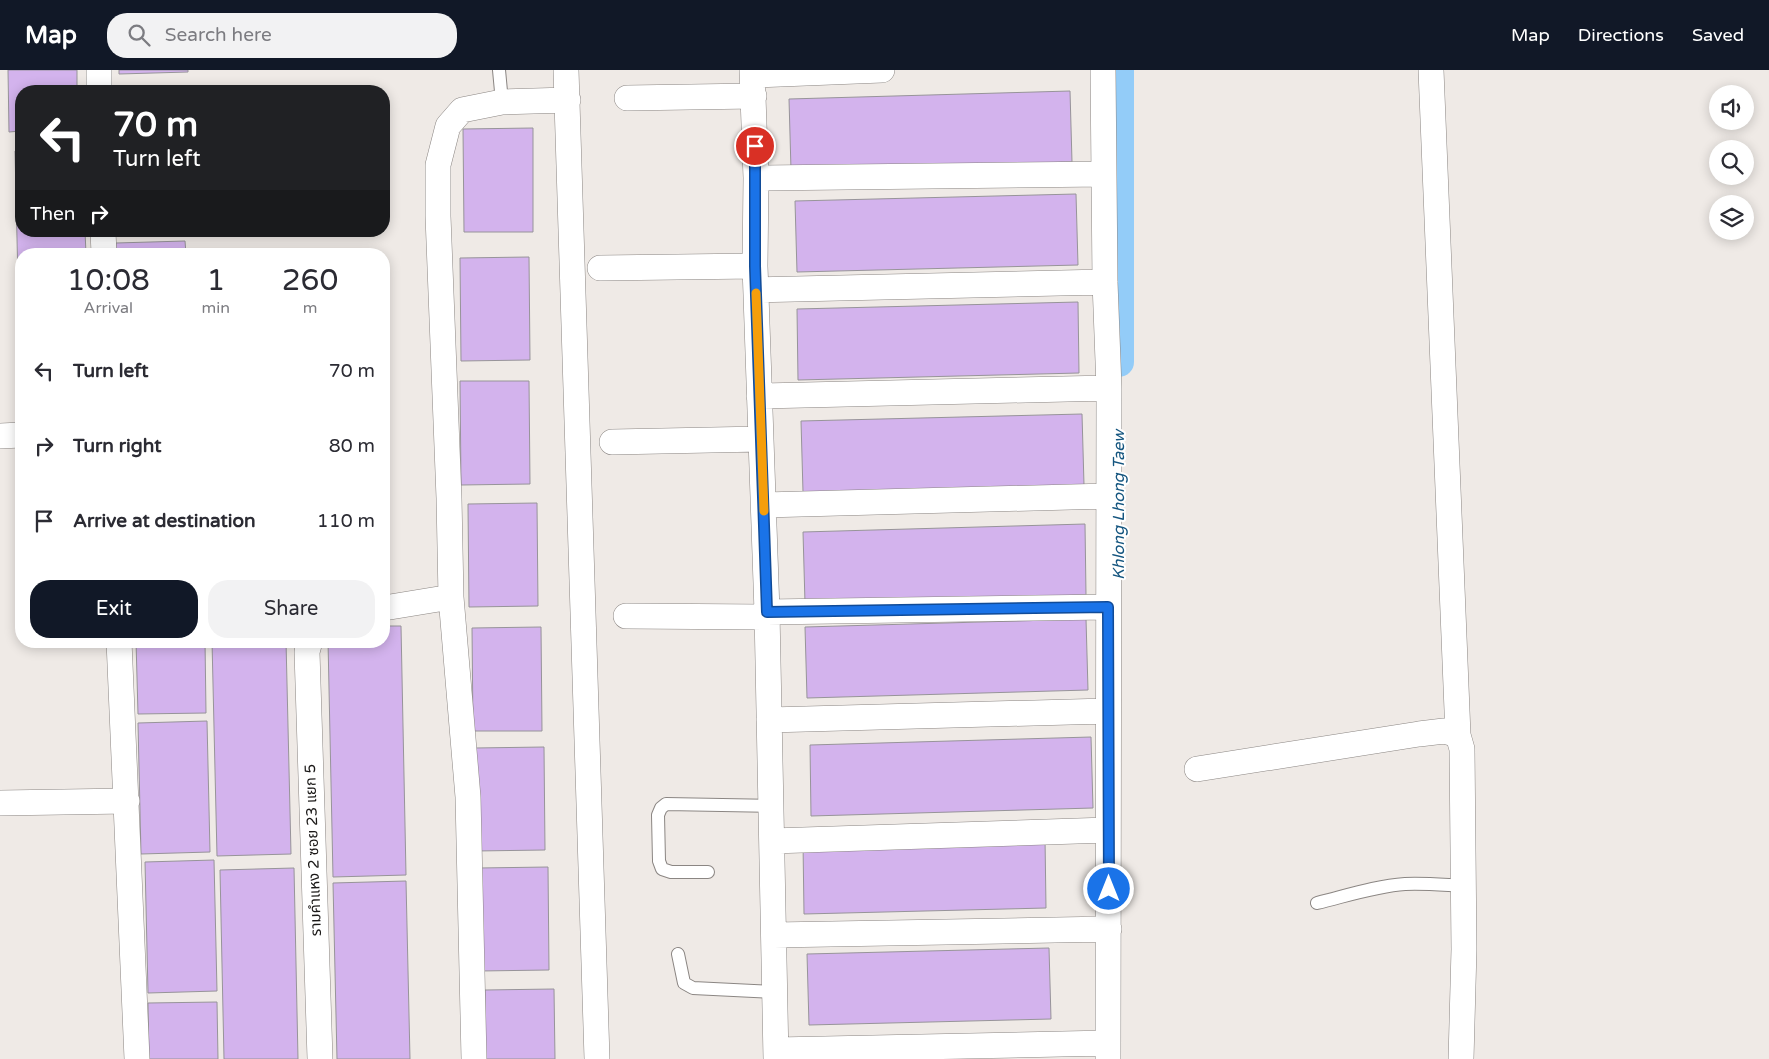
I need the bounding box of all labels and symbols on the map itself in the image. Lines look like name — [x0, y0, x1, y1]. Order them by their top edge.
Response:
pin — [734, 125, 776, 167]
water label: Khlong Lhong Taew — [1109, 428, 1129, 580]
street label: รามคำแหง 2 ซอย 23 แยก 5 — [301, 764, 325, 936]
position arrow — [1082, 862, 1134, 914]

